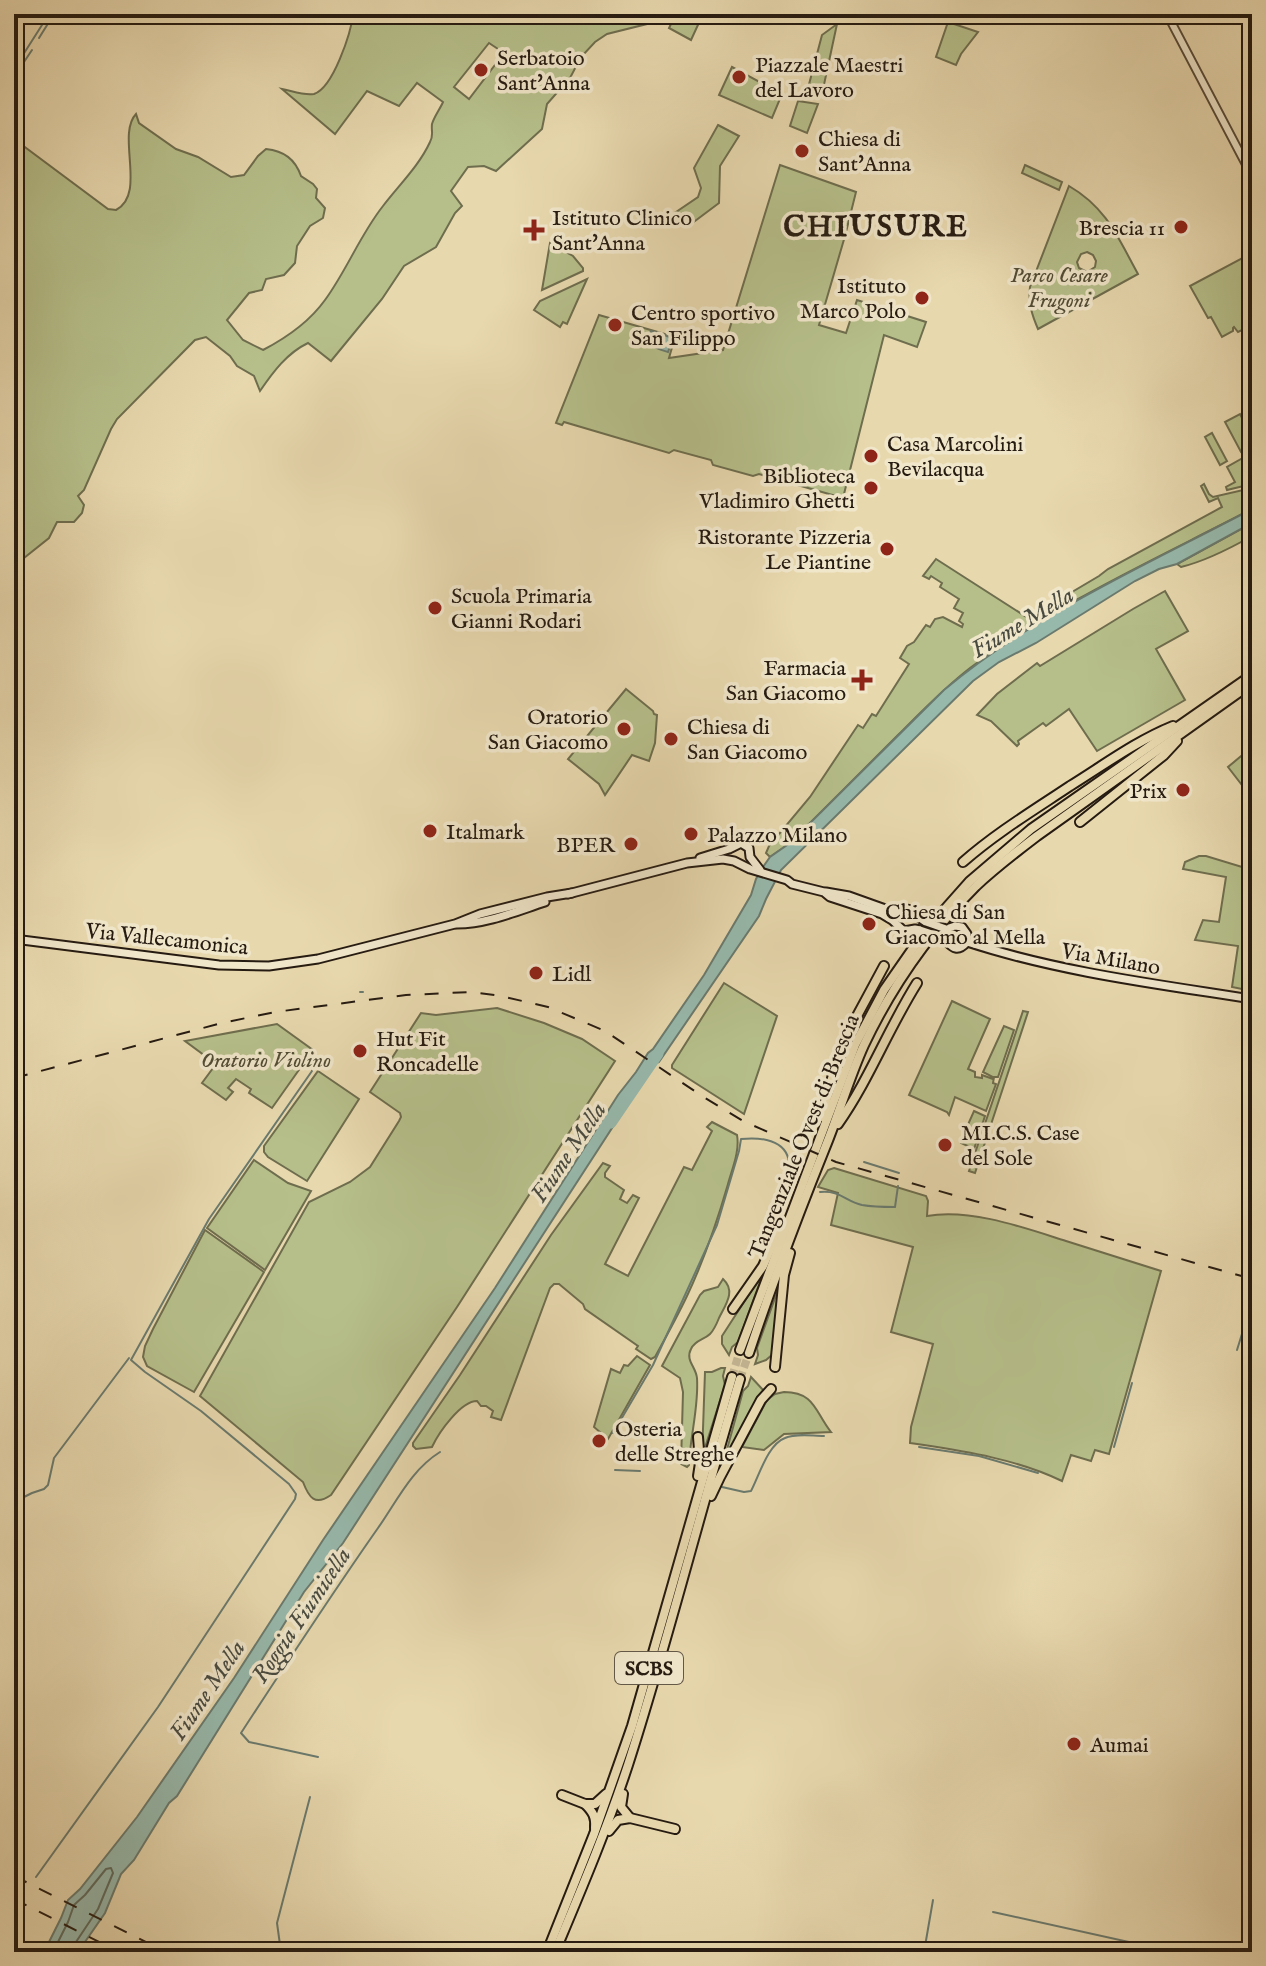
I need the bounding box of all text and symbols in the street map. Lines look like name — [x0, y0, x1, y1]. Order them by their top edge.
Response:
place label: Serbatoio Sant'Anna — [497, 45, 590, 98]
place label: Piazzale Maestri del Lavoro — [755, 52, 903, 105]
marker: Serbatoio Sant'Anna — [472, 61, 490, 79]
marker: Piazzale Maestri del Lavoro — [730, 68, 748, 86]
place label: Chiesa di Sant'Anna — [818, 126, 911, 179]
marker: Chiesa di Sant'Anna — [793, 142, 811, 160]
place label: Istituto Clinico Sant'Anna — [552, 205, 692, 258]
district label: CHIUSURE — [783, 209, 969, 247]
place label: Brescia 11 — [1079, 215, 1165, 243]
marker: Brescia 11 — [1172, 218, 1190, 236]
marker: Istituto Clinico Sant'Anna — [523, 219, 545, 241]
park label: Parco Cesare Frugoni — [1010, 262, 1108, 315]
place label: Istituto Marco Polo — [800, 273, 906, 326]
marker: Istituto Marco Polo — [913, 289, 931, 307]
place label: Centro sportivo San Filippo — [631, 300, 775, 353]
marker: Centro sportivo San Filippo — [606, 316, 624, 334]
place label: Casa Marcolini Bevilacqua — [887, 431, 1023, 484]
marker: Casa Marcolini Bevilacqua — [862, 447, 880, 465]
place label: Biblioteca Vladimiro Ghetti — [698, 463, 855, 516]
marker: Biblioteca Vladimiro Ghetti — [862, 479, 880, 497]
place label: Ristorante Pizzeria Le Piantine — [697, 524, 871, 577]
marker: Ristorante Pizzeria Le Piantine — [878, 540, 896, 558]
water label: Fiume Mella — [966, 580, 1080, 666]
place label: Scuola Primaria Gianni Rodari — [451, 583, 592, 636]
marker: Scuola Primaria Gianni Rodari — [426, 599, 444, 617]
place label: Farmacia San Giacomo — [726, 655, 846, 708]
marker: Farmacia San Giacomo — [853, 671, 871, 689]
place label: Oratorio San Giacomo — [488, 704, 608, 757]
place label: Chiesa di San Giacomo — [687, 714, 807, 767]
marker: Oratorio San Giacomo — [615, 720, 633, 738]
marker: Chiesa di San Giacomo — [662, 730, 680, 748]
place label: Prix — [1130, 778, 1167, 806]
marker: Prix — [1174, 781, 1192, 799]
place label: Italmark — [446, 819, 525, 847]
marker: Italmark — [421, 822, 439, 840]
place label: Palazzo Milano — [707, 822, 847, 850]
marker: Palazzo Milano — [682, 825, 700, 843]
place label: BPER — [556, 832, 616, 860]
marker: BPER — [622, 835, 640, 853]
place label: Chiesa di San Giacomo al Mella — [885, 899, 1046, 952]
marker: Chiesa di San Giacomo al Mella — [860, 915, 878, 933]
street label: Via Vallecamonica — [83, 917, 250, 962]
street label: Via Milano — [1058, 937, 1163, 982]
place label: Lidl — [552, 961, 591, 989]
marker: Lidl — [527, 964, 545, 982]
street label: Tangenziale Ovest di Brescia — [743, 1010, 867, 1263]
place label: Hut Fit Roncadelle — [376, 1026, 479, 1079]
marker: Hut Fit Roncadelle — [351, 1042, 369, 1060]
park label: Oratorio Violino — [201, 1047, 331, 1075]
water label: Fiume Mella — [524, 1097, 614, 1209]
place label: MI.C.S. Case del Sole — [961, 1120, 1080, 1173]
marker: MI.C.S. Case del Sole — [936, 1136, 954, 1154]
place label: Osteria delle Streghe — [615, 1416, 734, 1469]
marker: Osteria delle Streghe — [590, 1432, 608, 1450]
water label: Roggia Fiumicella — [246, 1542, 359, 1690]
water label: Fiume Mella — [163, 1635, 253, 1747]
road number: SCBS — [615, 1652, 683, 1684]
place label: Aumai — [1089, 1732, 1149, 1760]
marker: Aumai — [1065, 1735, 1083, 1753]

